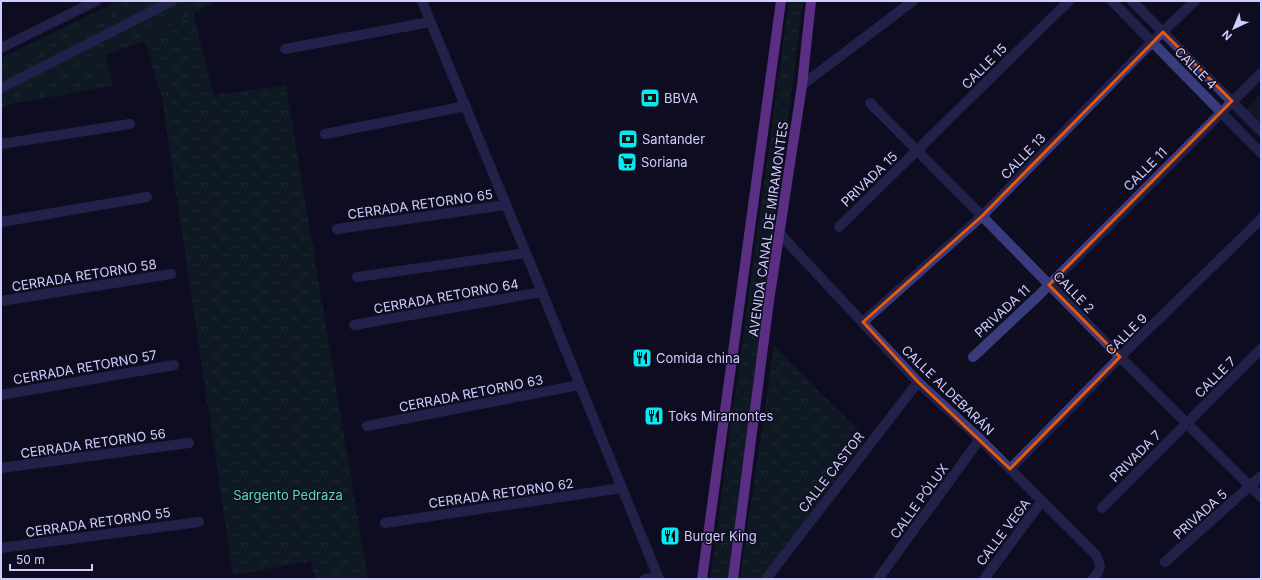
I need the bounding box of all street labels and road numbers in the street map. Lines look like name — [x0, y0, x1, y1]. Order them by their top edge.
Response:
street label: CALLE 15 — [958, 40, 1010, 92]
street label: CALLE 4 — [1172, 44, 1220, 92]
street label: AVENIDA CANAL DE MIRAMONTES — [745, 120, 791, 338]
street label: CALLE 13 — [997, 130, 1049, 182]
street label: CALLE 11 — [1120, 144, 1170, 194]
street label: PRIVADA 15 — [838, 148, 901, 210]
street label: CERRADA RETORNO 65 — [346, 186, 494, 222]
street label: CERRADA RETORNO 58 — [10, 256, 158, 294]
street label: CALLE 2 — [1050, 268, 1098, 316]
street label: CERRADA RETORNO 64 — [372, 275, 520, 317]
street label: PRIVADA 11 — [971, 281, 1033, 341]
street label: CALLE 9 — [1102, 310, 1150, 358]
street label: CALLE ALDEBARÁN — [898, 342, 998, 438]
street label: CERRADA RETORNO 57 — [12, 346, 158, 388]
street label: CALLE 7 — [1191, 353, 1239, 401]
street label: CERRADA RETORNO 63 — [398, 371, 544, 415]
street label: CERRADA RETORNO 56 — [19, 425, 167, 461]
street label: PRIVADA 7 — [1106, 427, 1164, 485]
street label: CALLE CASTOR — [795, 429, 867, 515]
street label: CALLE PÓLUX — [887, 460, 952, 542]
street label: CERRADA RETORNO 62 — [427, 475, 575, 511]
street label: PRIVADA 5 — [1170, 486, 1230, 542]
street label: CALLE VEGA — [973, 495, 1033, 569]
street label: CERRADA RETORNO 55 — [24, 504, 172, 540]

